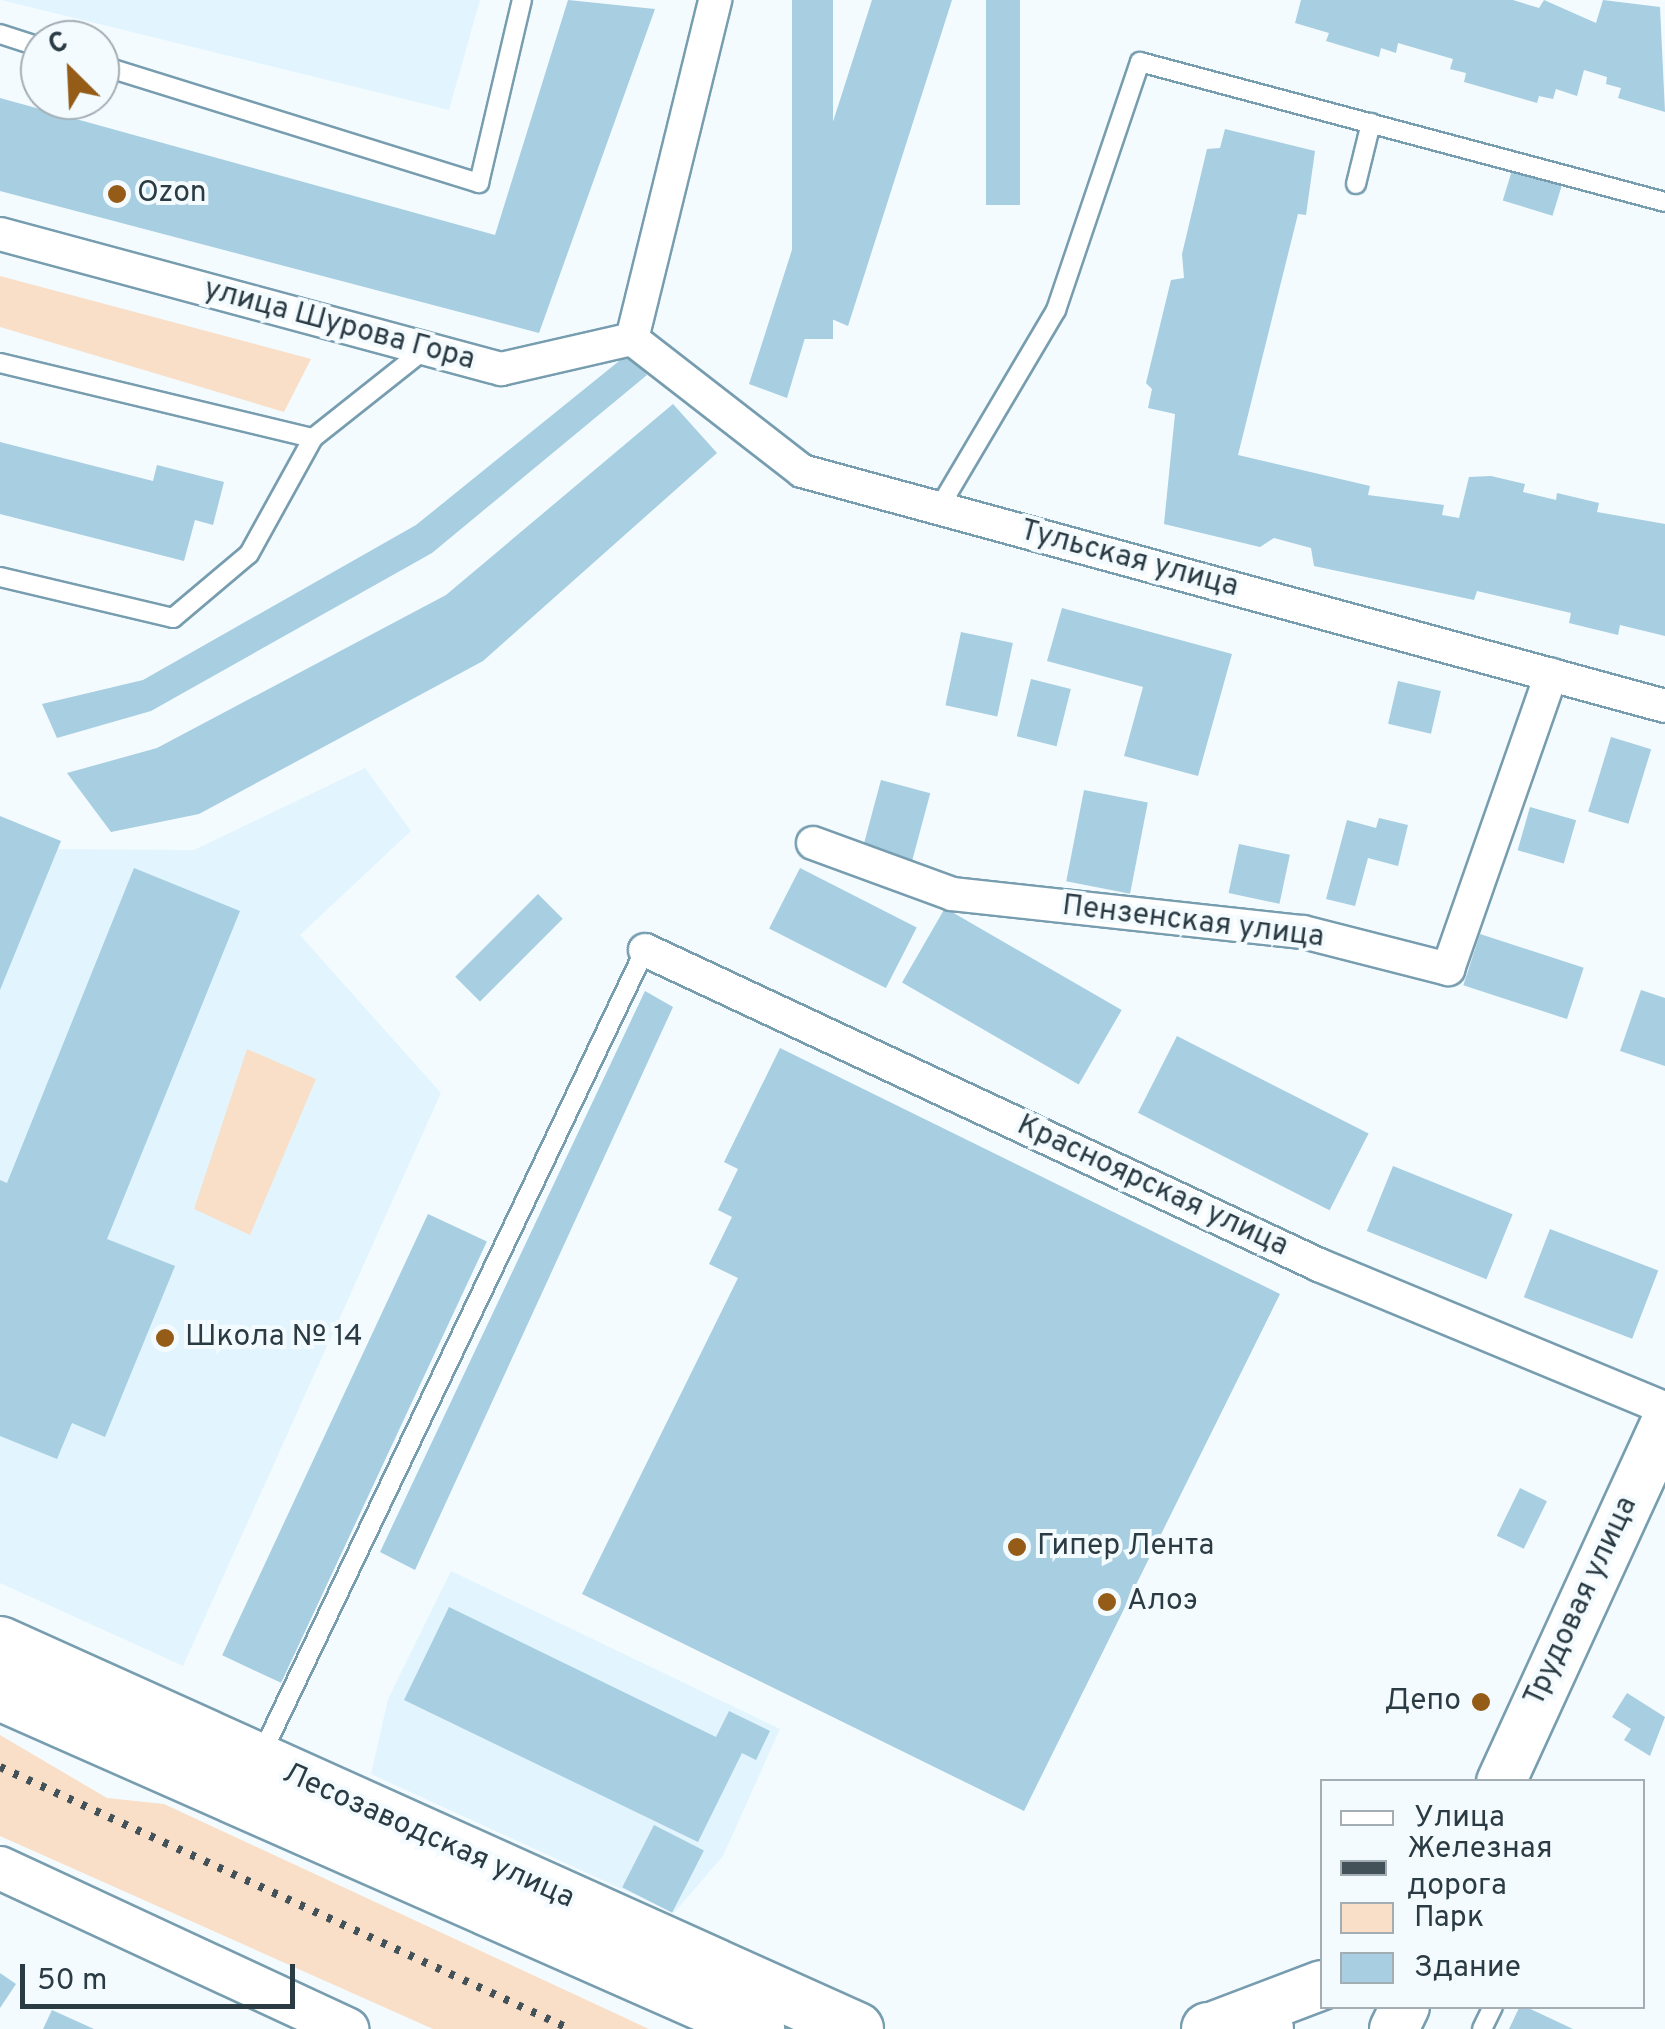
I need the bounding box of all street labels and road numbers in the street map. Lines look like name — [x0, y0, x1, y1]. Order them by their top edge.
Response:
street label: улица Шурова Гора — [200, 273, 478, 379]
street label: Тульская улица — [1016, 514, 1242, 606]
street label: Пензенская улица — [1060, 889, 1326, 957]
street label: Красноярская улица — [1011, 1108, 1293, 1266]
street label: Трудовая улица — [1518, 1492, 1646, 1712]
street label: Лесозаводская улица — [276, 1756, 580, 1918]

